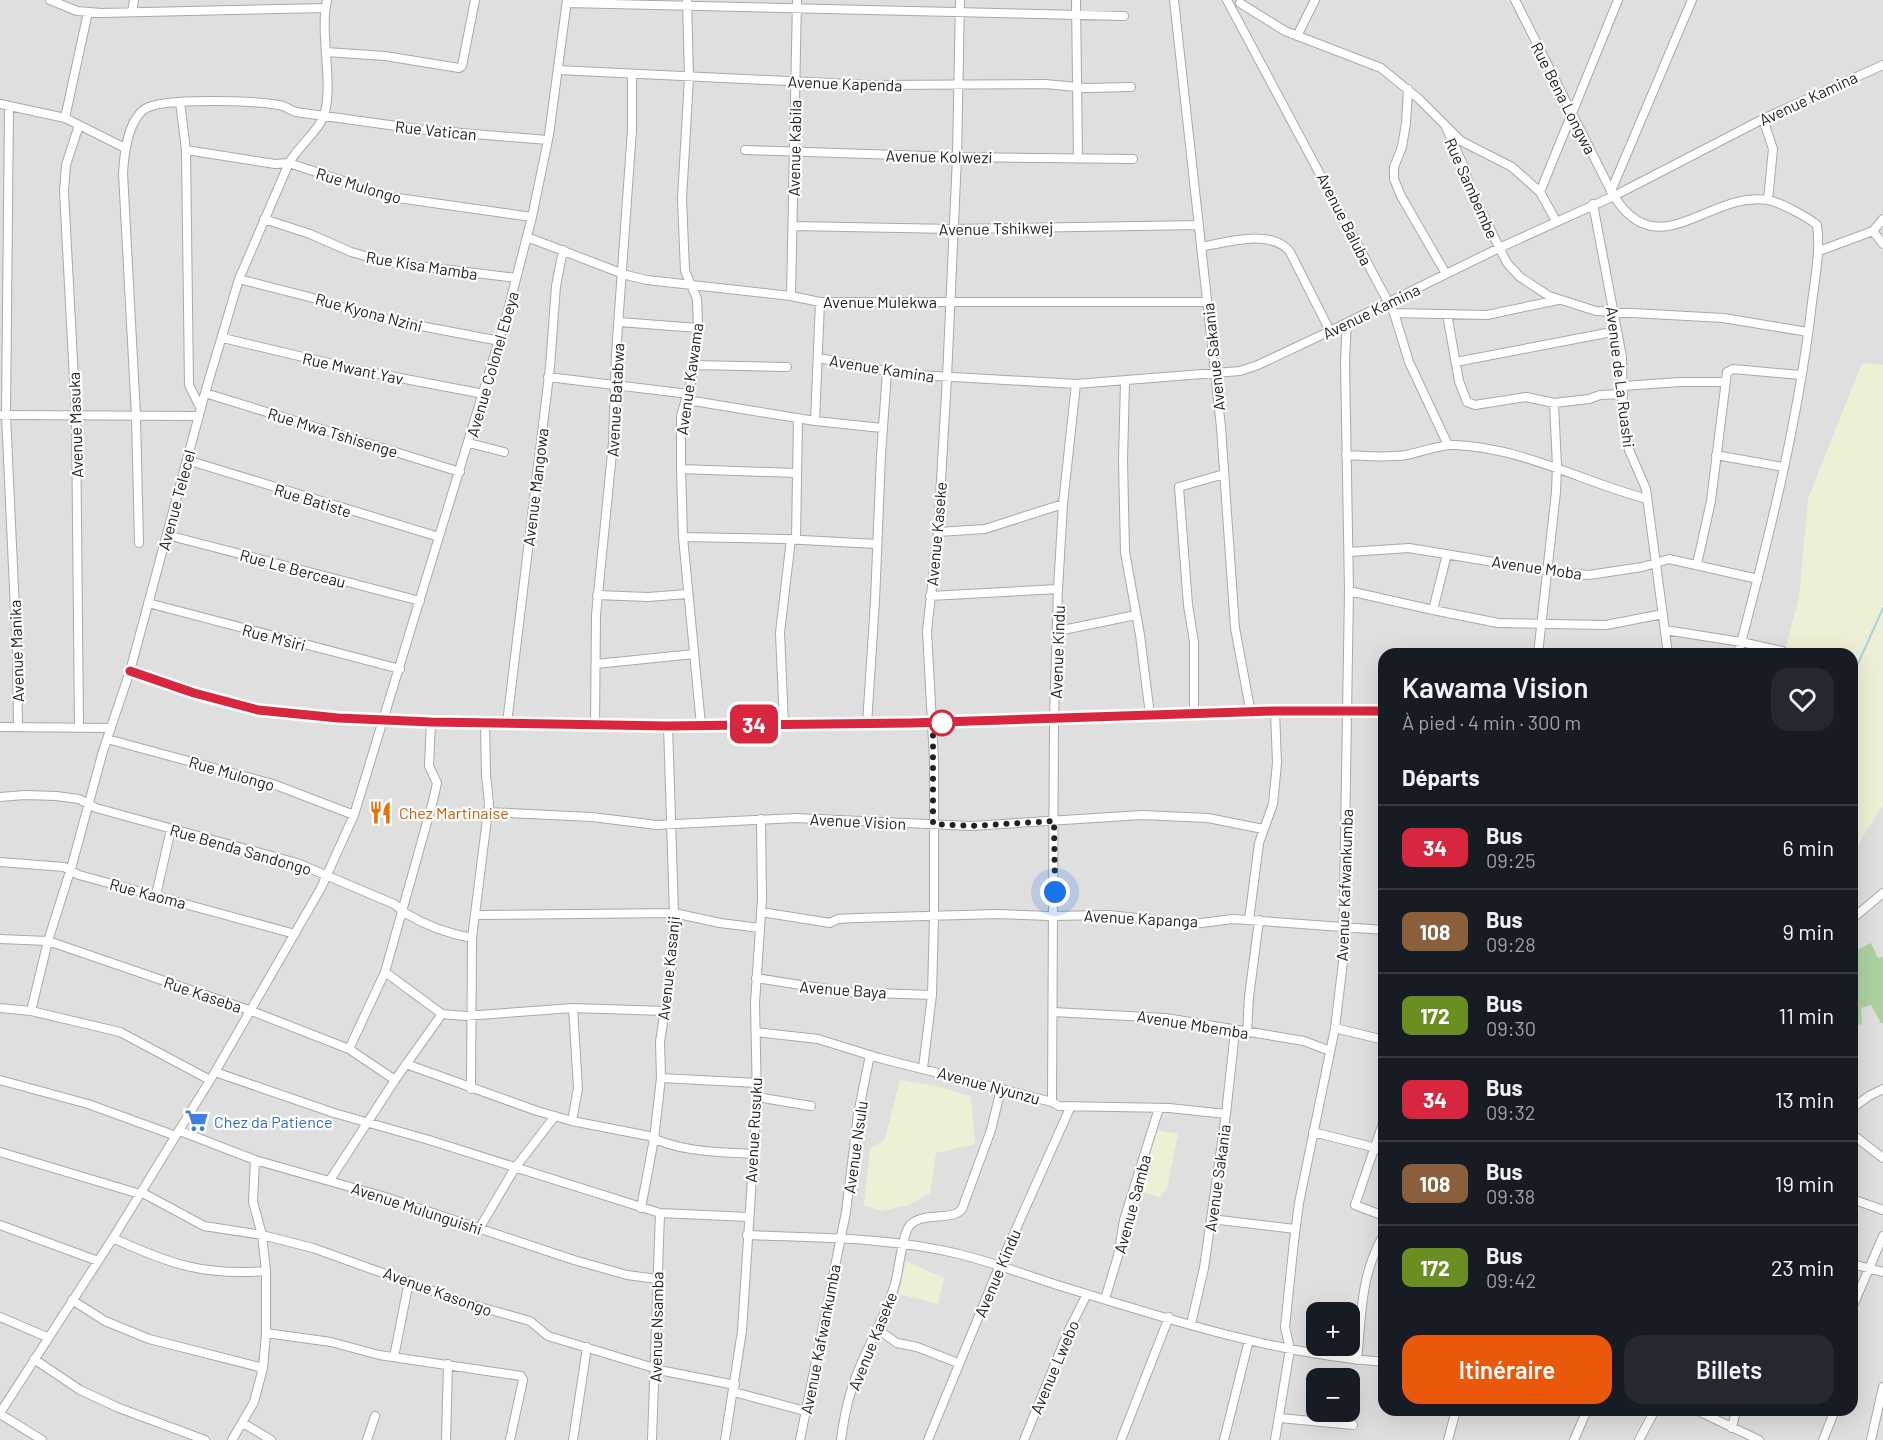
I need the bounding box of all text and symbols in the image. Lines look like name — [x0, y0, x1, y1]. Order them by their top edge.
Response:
street label: Rue Bena Longwa — [1528, 39, 1600, 157]
street label: Avenue Kamina — [1756, 67, 1860, 129]
street label: Avenue Kapenda — [787, 72, 903, 94]
street label: Avenue Kabila — [784, 99, 804, 197]
street label: Rue Vatican — [394, 116, 478, 144]
street label: Rue Sambembe — [1441, 135, 1503, 241]
street label: Avenue Kolwezi — [885, 146, 993, 166]
street label: Rue Mulongo — [314, 163, 404, 207]
street label: Avenue Baluba — [1314, 170, 1376, 268]
street label: Avenue Tshikwej — [939, 218, 1053, 238]
street label: Rue Kisa Mamba — [365, 247, 479, 283]
street label: Avenue Kamina — [1319, 279, 1423, 343]
street label: Rue Kyona Nzini — [313, 289, 425, 335]
street label: Avenue Colonel Ebeya — [462, 289, 522, 439]
street label: Avenue Mulekwa — [823, 292, 937, 311]
street label: Avenue Sakania — [1198, 302, 1228, 412]
street label: Avenue de La Ruashi — [1603, 305, 1639, 449]
street label: Avenue Kawama — [672, 322, 706, 436]
street label: Avenue Batabwa — [603, 342, 627, 458]
street label: Rue Mwant Yav — [301, 348, 406, 388]
street label: Avenue Kamina — [828, 350, 936, 386]
street label: Avenue Masuka — [64, 372, 86, 478]
street label: Rue Mwa Tshisenge — [266, 403, 400, 461]
street label: Avenue Mangowa — [518, 427, 552, 547]
street label: Avenue Telecel — [153, 448, 199, 552]
street label: Rue Batiste — [272, 479, 354, 521]
street label: Avenue Kaseke — [922, 481, 950, 587]
street label: Rue Le Berceau — [238, 545, 348, 591]
street label: Avenue Moba — [1491, 551, 1583, 583]
street label: Avenue Manika — [5, 599, 27, 703]
street label: Avenue Kindu — [1046, 605, 1068, 699]
street label: Rue M'siri — [240, 619, 308, 655]
button: heart — [1771, 668, 1834, 731]
text: Kawama Vision — [1402, 670, 1588, 704]
line badge: 34 — [727, 704, 781, 744]
unlabelled marker — [929, 710, 955, 736]
text: À pied · 4 min · 300 m — [1402, 710, 1581, 734]
text: 34 — [742, 712, 766, 737]
street label: Rue Mulongo — [187, 752, 277, 794]
text: Départs — [1402, 764, 1480, 790]
restaurant icon: Chez Martinaise — [368, 799, 394, 825]
place label: Chez Martinaise — [399, 803, 509, 822]
street label: Avenue Kafwankumba — [1332, 808, 1356, 962]
street label: Avenue Vision — [809, 809, 907, 833]
street label: Rue Benda Sandongo — [168, 820, 314, 878]
text: Bus — [1486, 822, 1523, 848]
text: 6 min — [1783, 834, 1834, 860]
text: 34 — [1423, 835, 1447, 860]
text: 09:25 — [1486, 848, 1536, 872]
street label: Rue Kaoma — [108, 874, 188, 912]
your location — [1040, 877, 1070, 907]
street label: Avenue Kapanga — [1083, 906, 1199, 930]
text: Bus — [1486, 906, 1523, 932]
street label: Avenue Kasanji — [653, 915, 683, 1021]
text: 9 min — [1782, 918, 1834, 944]
text: 108 — [1420, 919, 1450, 944]
text: 09:28 — [1486, 932, 1536, 956]
street label: Rue Kaseba — [162, 972, 244, 1016]
street label: Avenue Baya — [799, 976, 887, 1002]
text: Bus — [1486, 990, 1523, 1016]
text: 11 min — [1778, 1002, 1834, 1028]
text: 172 — [1420, 1003, 1450, 1028]
street label: Avenue Mbemba — [1136, 1006, 1250, 1042]
text: 09:30 — [1486, 1016, 1536, 1040]
street label: Avenue Nyunzu — [936, 1062, 1042, 1108]
text: Bus — [1486, 1074, 1523, 1100]
street label: Avenue Rusuku — [741, 1077, 765, 1183]
text: 13 min — [1775, 1086, 1834, 1112]
text: 34 — [1423, 1087, 1447, 1112]
street label: Avenue Nsulu — [839, 1099, 871, 1195]
text: 09:32 — [1486, 1100, 1536, 1124]
supermarket icon: Chez da Patience — [183, 1108, 209, 1134]
place label: Chez da Patience — [214, 1112, 332, 1131]
street label: Avenue Sakania — [1200, 1123, 1234, 1233]
street label: Avenue Samba — [1110, 1152, 1154, 1256]
text: Bus — [1486, 1158, 1523, 1184]
text: 19 min — [1775, 1170, 1834, 1196]
text: 108 — [1420, 1171, 1450, 1196]
street label: Avenue Mulunguishi — [349, 1178, 485, 1238]
text: 09:38 — [1486, 1184, 1535, 1208]
street label: Avenue Kindu — [970, 1226, 1024, 1320]
text: Bus — [1486, 1242, 1523, 1268]
text: 23 min — [1771, 1254, 1834, 1280]
text: 172 — [1420, 1255, 1450, 1280]
street label: Avenue Kafwankumba — [796, 1262, 844, 1416]
street label: Avenue Kasongo — [381, 1263, 495, 1319]
text: 09:42 — [1486, 1268, 1536, 1292]
street label: Avenue Nsamba — [646, 1271, 666, 1383]
street label: Avenue Kaseke — [844, 1289, 900, 1393]
map controls — [1306, 1302, 1360, 1422]
button: + — [1306, 1302, 1360, 1356]
street label: Avenue Lwebo — [1026, 1317, 1082, 1417]
button: Itinéraire — [1402, 1335, 1612, 1404]
button: Billets — [1624, 1335, 1834, 1404]
button: − — [1306, 1368, 1360, 1422]

